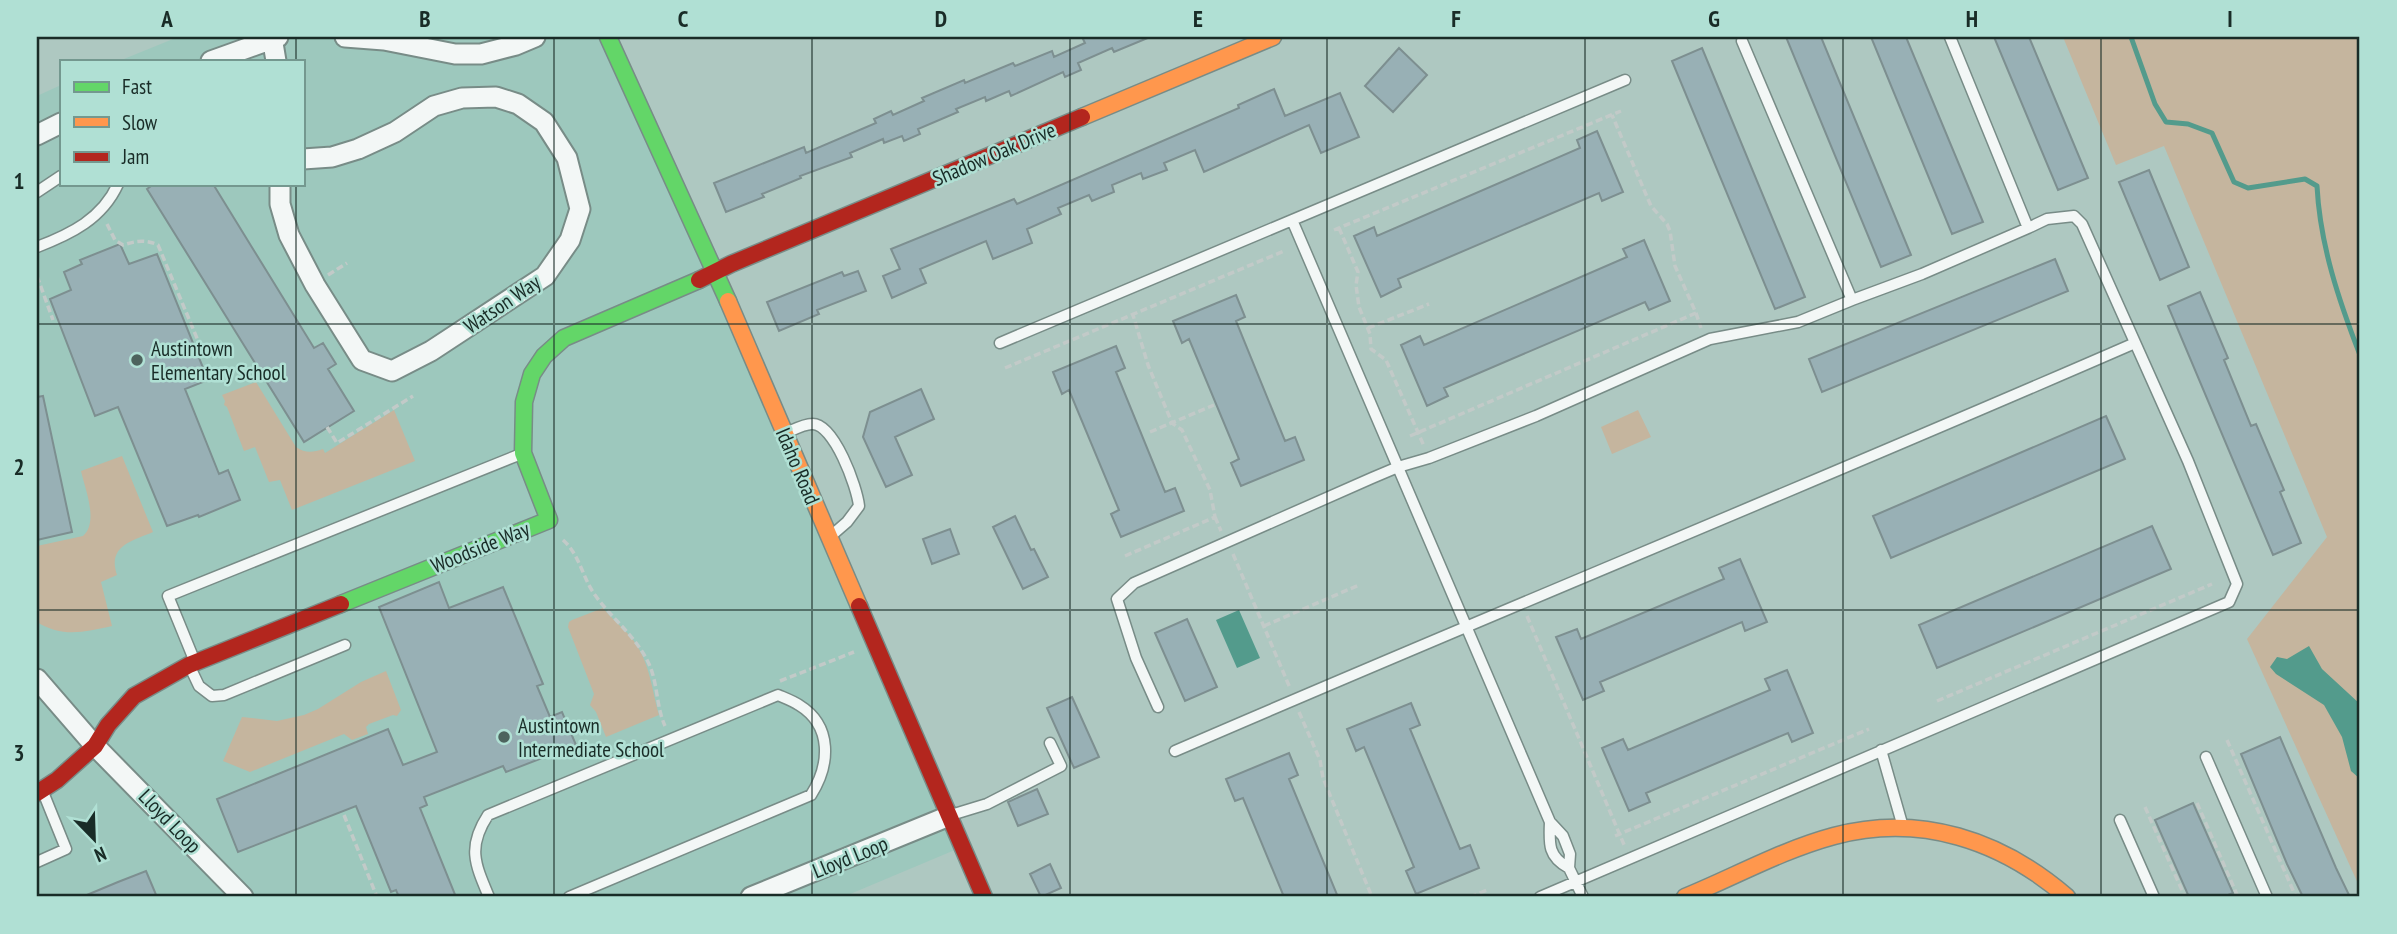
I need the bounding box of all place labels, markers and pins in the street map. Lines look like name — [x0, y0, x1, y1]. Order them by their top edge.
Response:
place label: Austintown Elementary School — [151, 335, 286, 386]
marker: Austintown Elementary School — [129, 352, 145, 368]
place label: Austintown Intermediate School — [518, 712, 664, 763]
marker: Austintown Intermediate School — [496, 729, 512, 745]

